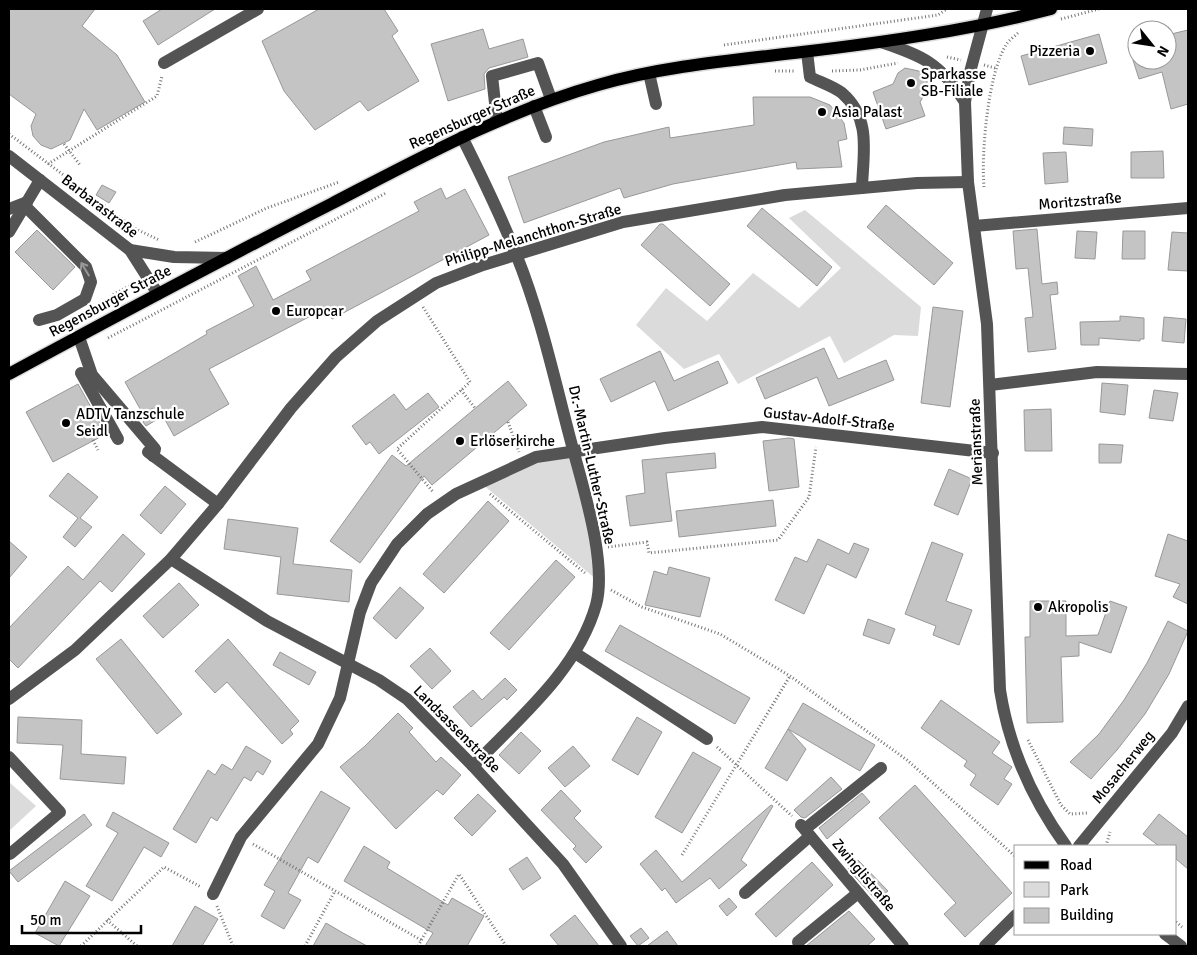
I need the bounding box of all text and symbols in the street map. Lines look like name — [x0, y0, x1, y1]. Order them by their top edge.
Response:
north arrow — [1127, 20, 1177, 70]
place label: Pizzeria — [1029, 42, 1080, 60]
text: N — [1153, 43, 1173, 60]
marker: Pizzeria — [1084, 45, 1096, 57]
place label: Sparkasse SB-Filiale — [921, 65, 986, 100]
marker: Sparkasse SB-Filiale — [905, 77, 917, 89]
street label: Regensburger Straße — [406, 81, 538, 153]
place label: Asia Palast — [832, 103, 902, 121]
marker: Asia Palast — [816, 106, 828, 118]
street label: Barbarastraße — [58, 170, 142, 242]
street label: Moritzstraße — [1038, 188, 1122, 214]
street label: Philipp-Melanchthon-Straße — [443, 200, 623, 270]
street label: Regensburger Straße — [46, 261, 174, 341]
one-way arrow — [79, 262, 89, 276]
place label: Europcar — [286, 302, 344, 320]
marker: Europcar — [270, 305, 282, 317]
street label: Dr.-Martin-Luther-Straße — [565, 384, 619, 546]
street label: Merianstraße — [965, 398, 987, 486]
street label: Gustav-Adolf-Straße — [762, 403, 896, 435]
place label: ADTV Tanzschule Seidl — [76, 405, 184, 440]
marker: ADTV Tanzschule Seidl — [60, 417, 72, 429]
place label: Erlöserkirche — [470, 432, 555, 450]
marker: Erlöserkirche — [454, 435, 466, 447]
place label: Akropolis — [1048, 598, 1109, 616]
marker: Akropolis — [1032, 601, 1044, 613]
street label: Landsassenstraße — [410, 682, 504, 776]
street label: Mosacherweg — [1088, 727, 1158, 807]
street label: Zwinglistraße — [828, 835, 900, 915]
legend — [1014, 845, 1177, 935]
text: Road — [1060, 856, 1092, 874]
text: Park — [1060, 881, 1089, 899]
scale bar — [22, 902, 141, 934]
text: Building — [1060, 906, 1114, 924]
text: 50 m — [30, 911, 61, 929]

